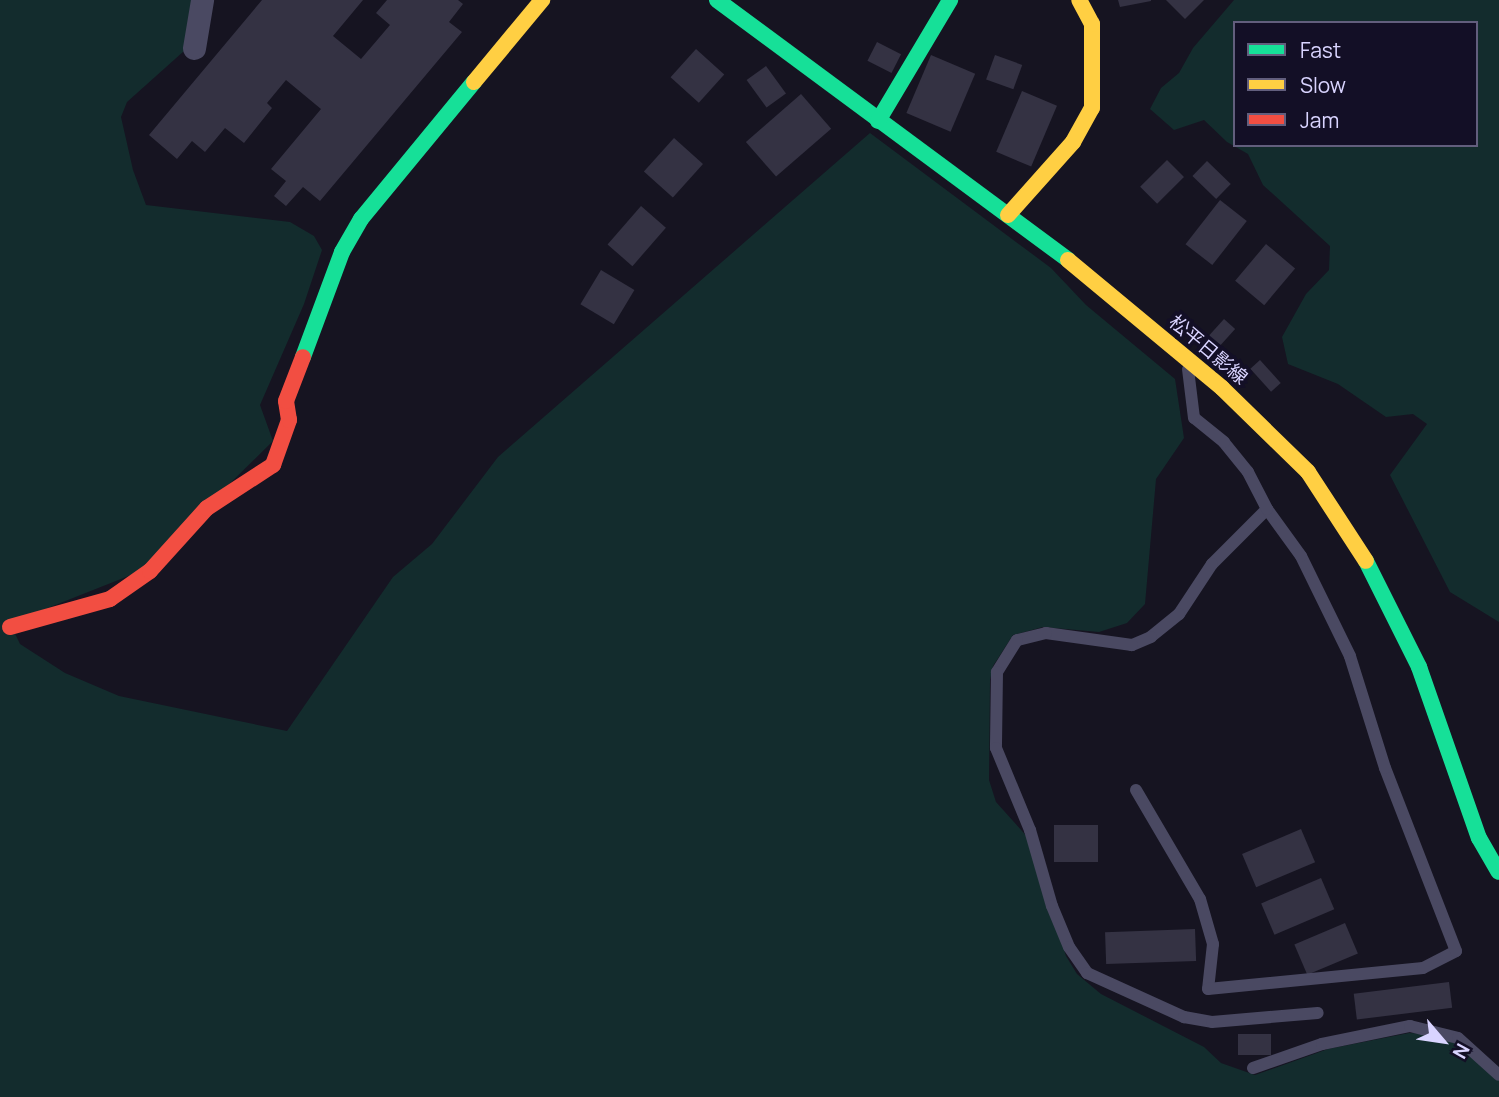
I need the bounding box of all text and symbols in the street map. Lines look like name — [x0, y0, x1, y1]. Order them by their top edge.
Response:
legend — [1233, 21, 1478, 147]
text: Fast — [1300, 36, 1341, 64]
text: Slow — [1300, 71, 1346, 99]
text: Jam — [1300, 106, 1339, 134]
street label: 松平日影線 — [1164, 311, 1252, 389]
north arrow — [1408, 1006, 1478, 1076]
text: N — [1447, 1039, 1476, 1063]

